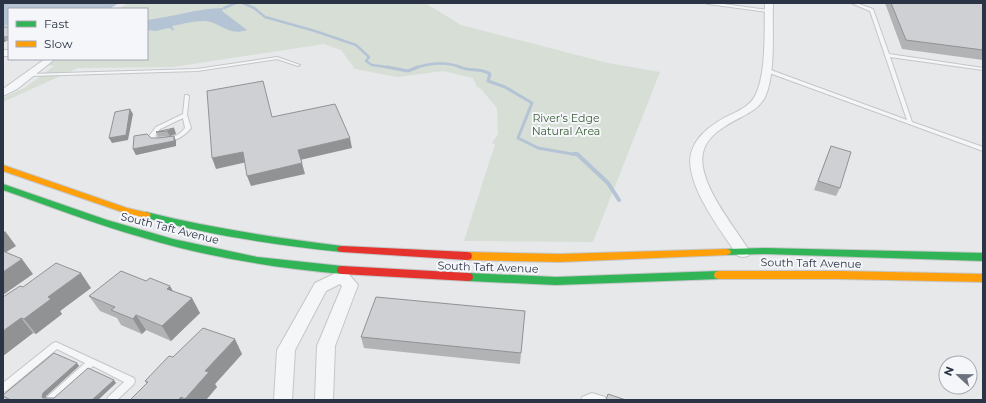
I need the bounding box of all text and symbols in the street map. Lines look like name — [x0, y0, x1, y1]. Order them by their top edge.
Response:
legend — [8, 8, 148, 60]
text: Fast — [44, 16, 69, 31]
text: Slow — [44, 36, 73, 51]
park label: River's Edge Natural Area — [532, 111, 600, 138]
street label: South Taft Avenue — [119, 209, 221, 247]
street label: South Taft Avenue — [760, 255, 862, 271]
street label: South Taft Avenue — [437, 258, 539, 276]
north arrow — [938, 355, 978, 395]
text: N — [941, 365, 957, 378]

